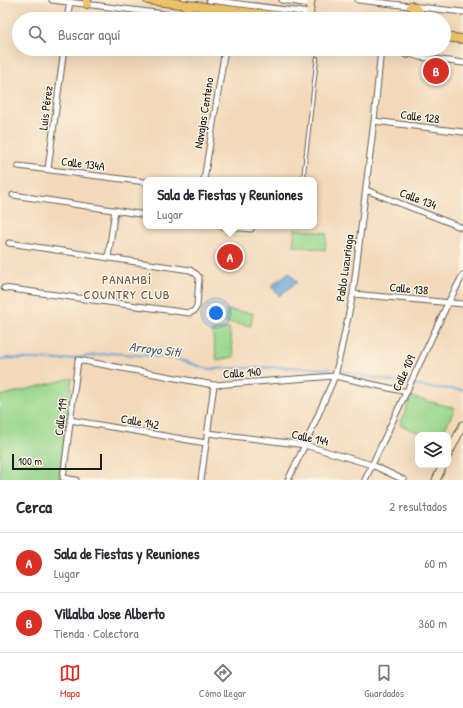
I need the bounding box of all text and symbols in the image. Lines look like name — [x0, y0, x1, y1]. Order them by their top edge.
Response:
search box — [12, 12, 451, 56]
icon: search — [26, 23, 48, 45]
text: Buscar aquí — [58, 24, 121, 45]
pin: B — [423, 56, 449, 86]
street label: Navajas Centeno — [190, 76, 218, 150]
street label: Luis Pérez — [34, 85, 57, 131]
street label: Calle 128 — [400, 106, 441, 127]
street label: Calle 134A — [60, 152, 106, 175]
popup — [143, 177, 317, 229]
text: Sala de Fiestas y Reuniones — [157, 184, 303, 205]
street label: Calle 134 — [397, 184, 440, 213]
text: Lugar — [157, 205, 183, 223]
street label: Pablo Luzuriaga — [331, 233, 358, 303]
pin: A — [217, 242, 243, 272]
district label: PANAMBÍ COUNTRY CLUB — [84, 270, 170, 303]
street label: Calle 138 — [389, 278, 429, 299]
your location — [206, 303, 226, 323]
water label: Arroyo Sití — [128, 337, 184, 361]
street label: Calle 109 — [388, 351, 420, 394]
street label: Calle 140 — [222, 363, 262, 382]
street label: Calle 119 — [50, 397, 71, 436]
street label: Calle 142 — [120, 410, 161, 433]
street label: Calle 144 — [290, 425, 331, 450]
map controls — [415, 432, 451, 468]
button: layers — [415, 432, 451, 468]
scale bar — [12, 452, 102, 471]
text: 100 m — [18, 454, 42, 468]
text: Cerca — [16, 495, 52, 518]
text: 2 resultados — [389, 497, 447, 515]
text: Sala de Fiestas y Reuniones — [54, 543, 200, 564]
text: A — [26, 554, 32, 572]
text: 60 m — [424, 554, 447, 572]
text: Lugar — [54, 564, 80, 582]
text: Villalba Jose Alberto — [54, 603, 165, 624]
text: B — [26, 614, 32, 632]
text: 360 m — [418, 614, 447, 632]
text: Tienda · Colectora — [54, 624, 139, 642]
tab: Mapa — [59, 662, 81, 700]
tab: Cómo llegar — [199, 662, 246, 700]
tab: Guardados — [364, 662, 404, 700]

